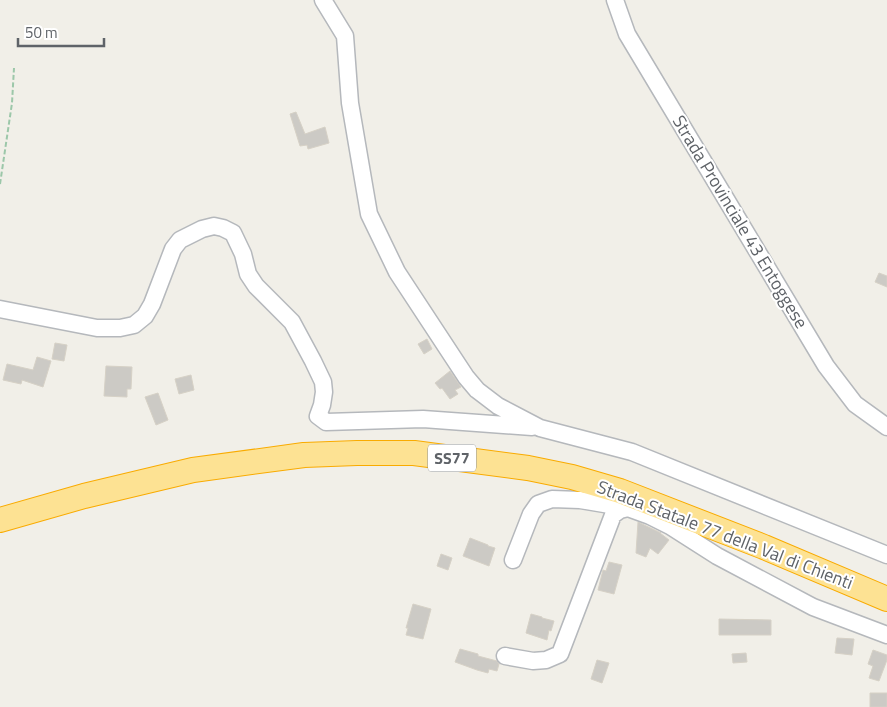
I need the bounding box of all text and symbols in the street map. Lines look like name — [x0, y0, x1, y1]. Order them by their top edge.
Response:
scale bar — [18, 15, 104, 47]
text: 50 m — [25, 21, 58, 44]
street label: Strada Provinciale 43 Entoggese — [666, 110, 815, 334]
road number: SS77 — [428, 444, 476, 472]
street label: Strada Statale 77 della Val di Chienti — [593, 473, 857, 596]

